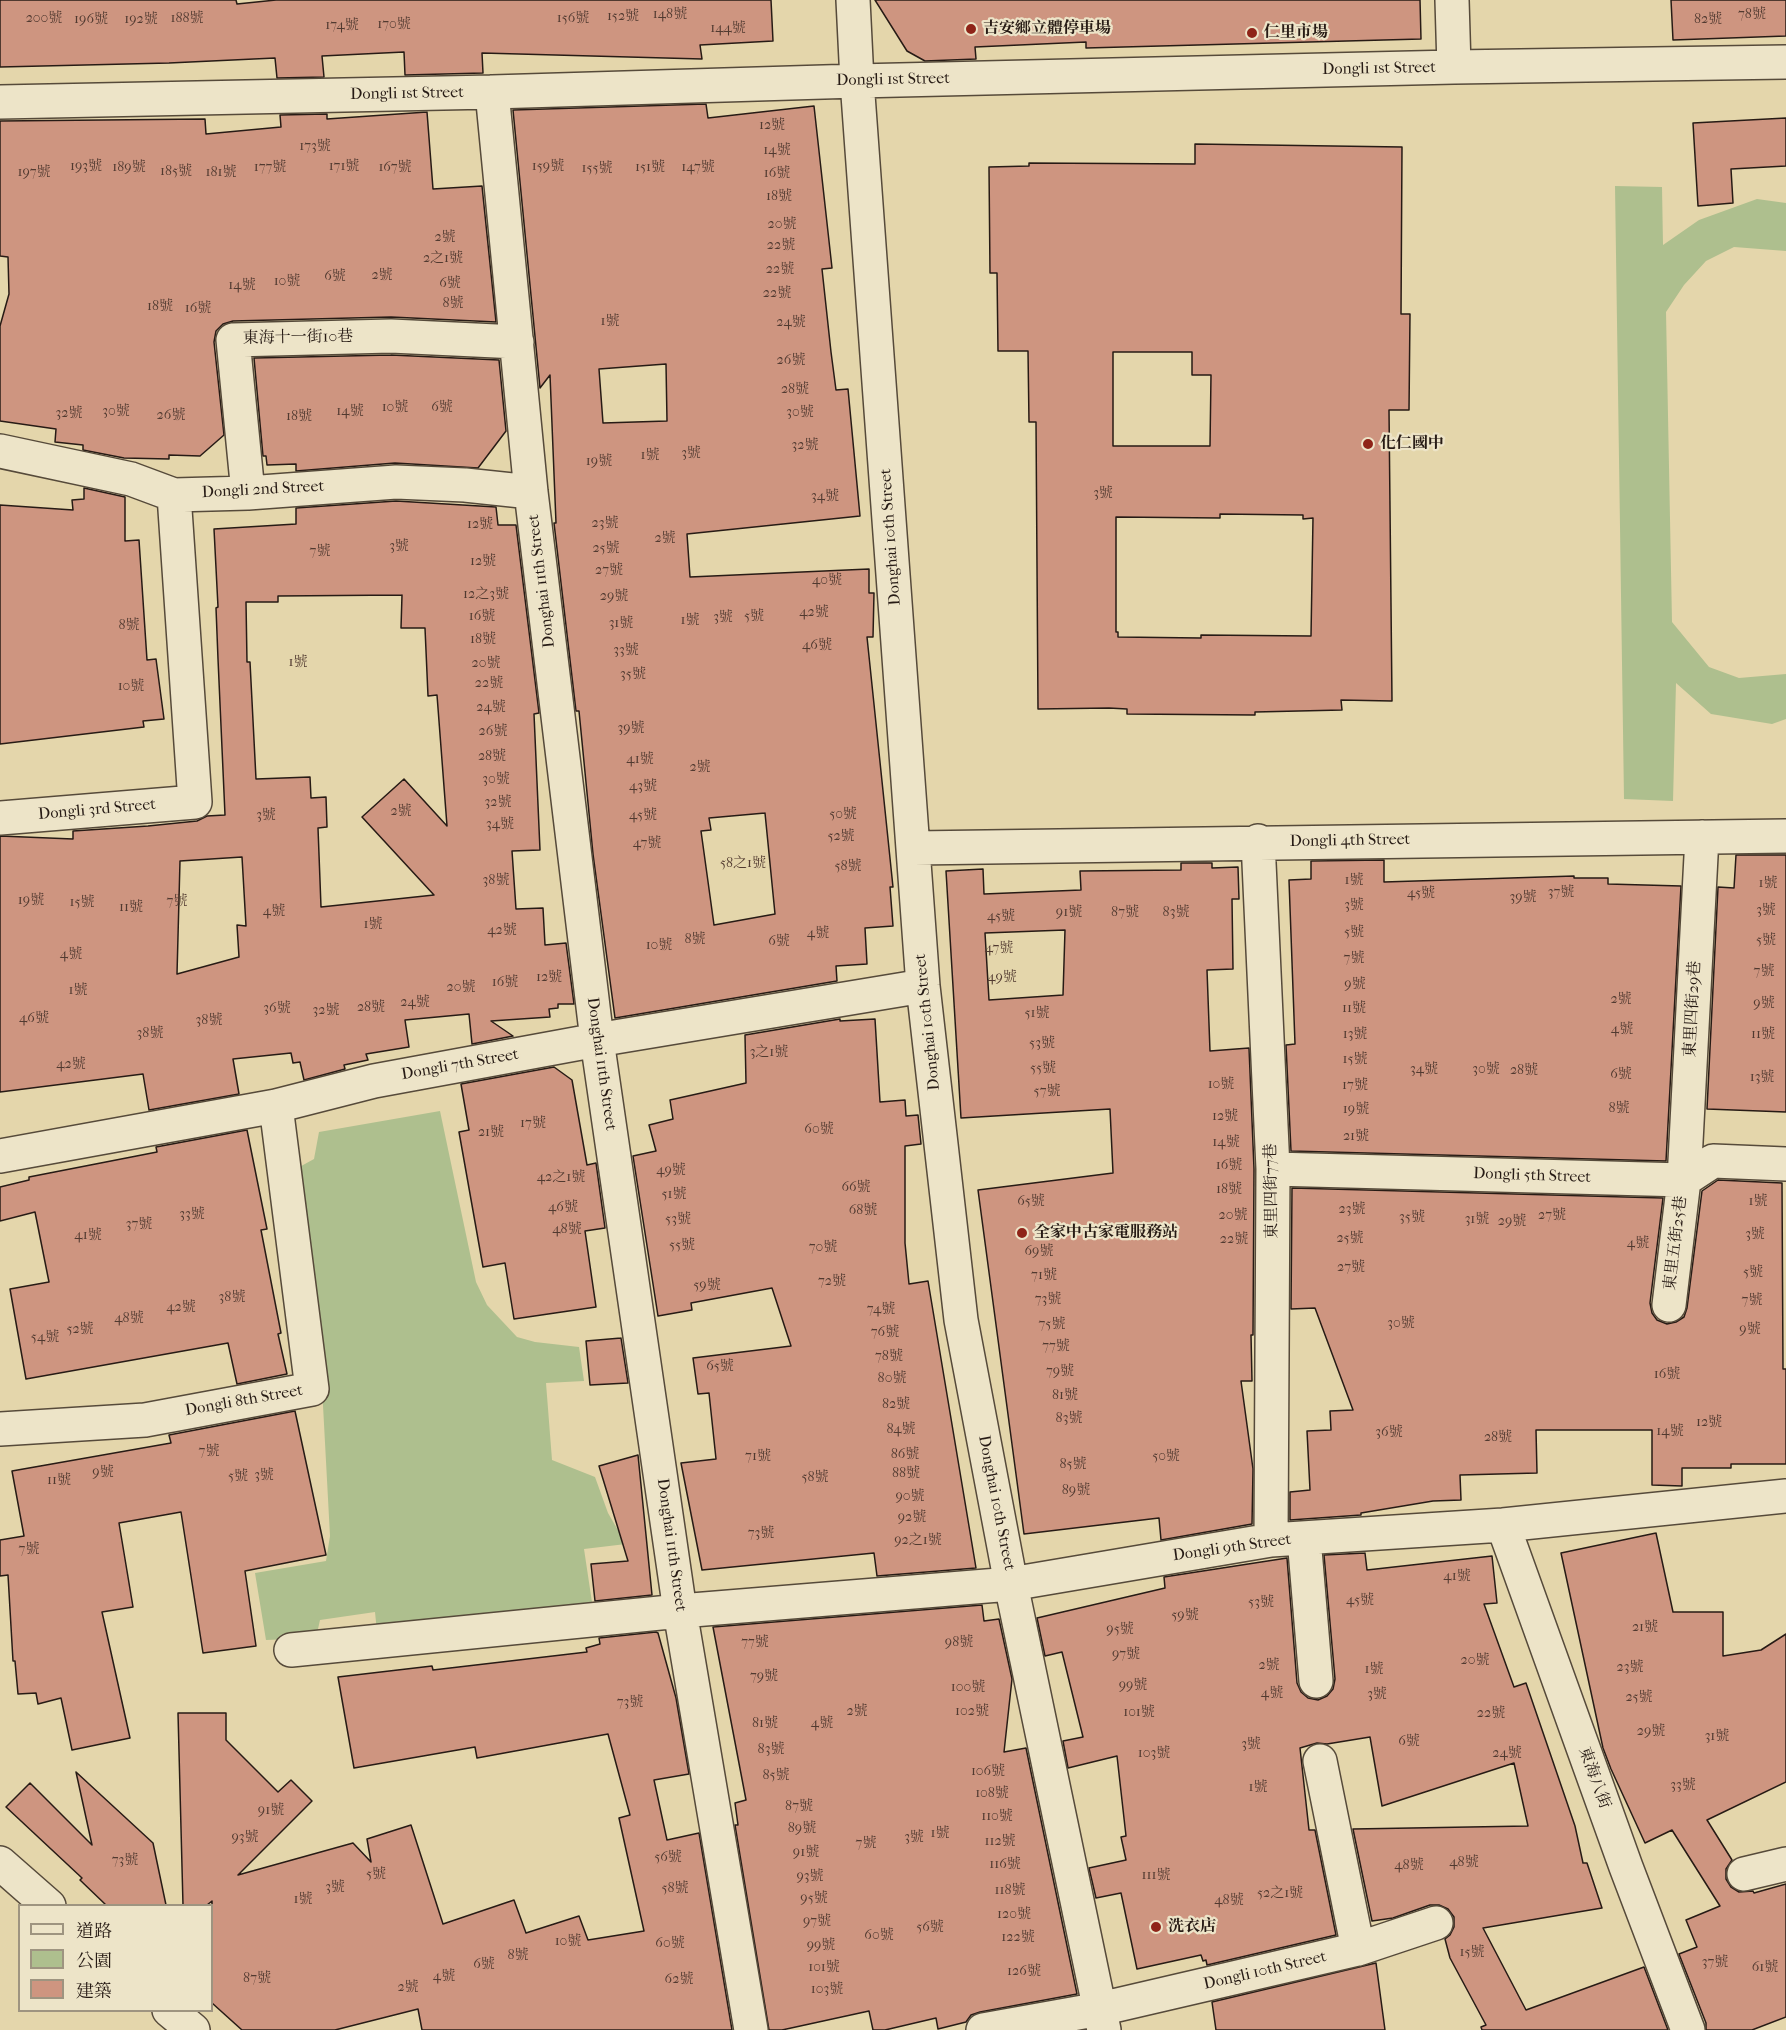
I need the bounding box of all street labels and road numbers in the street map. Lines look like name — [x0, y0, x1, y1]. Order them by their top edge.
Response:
street label: Dongli 1st Street — [1322, 58, 1436, 80]
street label: Dongli 1st Street — [836, 69, 950, 91]
street label: Dongli 1st Street — [350, 83, 464, 105]
street label: 東海十一街10巷 — [243, 327, 353, 349]
street label: Donghai 10th Street — [877, 468, 905, 606]
street label: Dongli 2nd Street — [201, 477, 325, 503]
street label: Donghai 11th Street — [524, 513, 560, 649]
street label: Dongli 3rd Street — [37, 795, 157, 825]
street label: Dongli 4th Street — [1290, 830, 1410, 852]
street label: Donghai 10th Street — [911, 953, 945, 1091]
street label: 東里四街29巷 — [1681, 960, 1705, 1058]
street label: Donghai 11th Street — [582, 996, 620, 1132]
street label: Dongli 7th Street — [400, 1045, 520, 1085]
street label: 東里四街77巷 — [1262, 1143, 1282, 1239]
street label: Dongli 5th Street — [1473, 1164, 1591, 1188]
street label: 東里五街25巷 — [1661, 1195, 1691, 1291]
street label: Dongli 8th Street — [184, 1381, 304, 1421]
street label: Donghai 10th Street — [973, 1434, 1019, 1572]
street label: Donghai 11th Street — [652, 1477, 690, 1613]
street label: Dongli 9th Street — [1172, 1530, 1292, 1566]
street label: 東海八街 — [1574, 1745, 1614, 1811]
street label: Dongli 10th Street — [1202, 1948, 1328, 1994]

